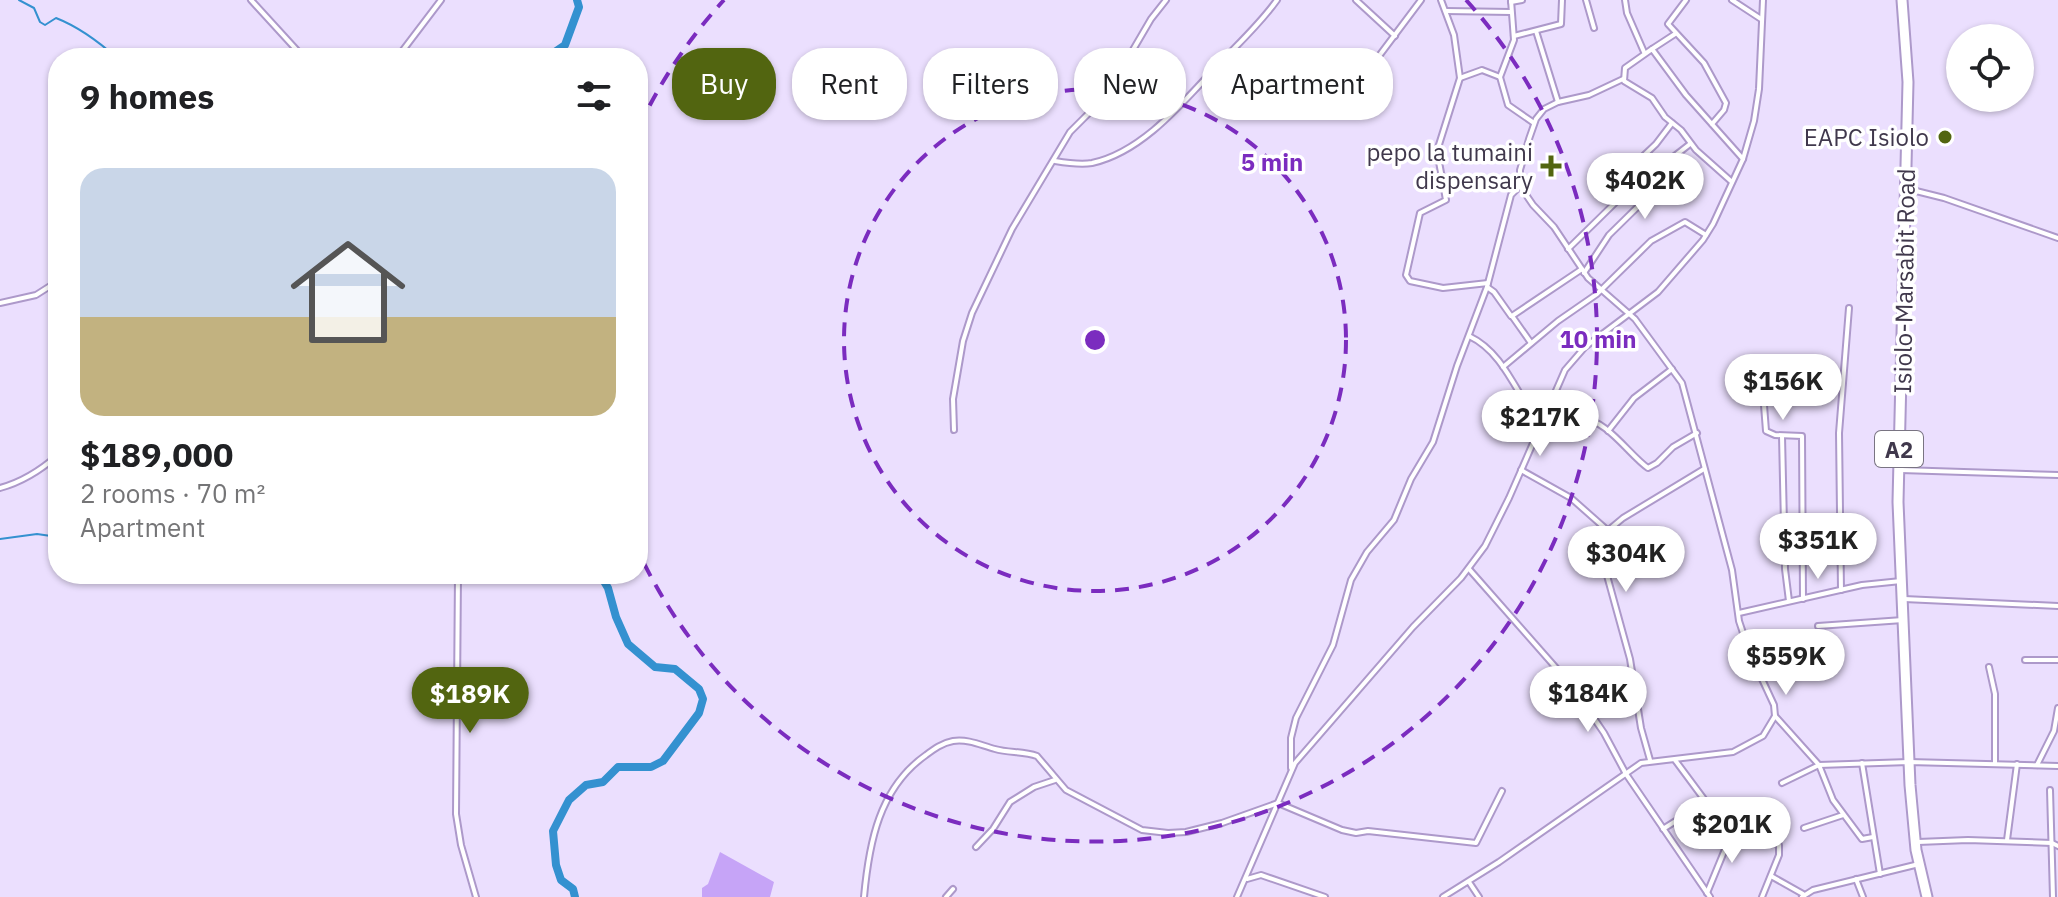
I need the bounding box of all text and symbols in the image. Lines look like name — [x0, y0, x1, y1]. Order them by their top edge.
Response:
map controls — [1946, 24, 2034, 112]
button: locate — [1946, 24, 2034, 112]
chip: Buy — [672, 48, 776, 120]
chip: Rent — [792, 48, 907, 120]
chip: Filters — [923, 48, 1058, 120]
chip: New — [1074, 48, 1186, 120]
chip: Apartment — [1202, 48, 1393, 120]
text: 9 homes — [80, 74, 215, 118]
icon: filters — [572, 74, 616, 118]
place label: EAPC Isiolo — [1804, 121, 1929, 153]
marker: EAPC Isiolo — [1936, 128, 1954, 146]
place label: pepo la tumaini dispensary — [1366, 136, 1533, 196]
text: 5 min — [1241, 146, 1303, 178]
pin: $402K — [1589, 153, 1701, 221]
marker: pepo la tumaini dispensary — [1540, 155, 1562, 177]
text: $402K — [1605, 162, 1685, 196]
street label: Isiolo-Marsabit Road — [1886, 168, 1922, 394]
icon: home — [276, 220, 420, 364]
text: 10 min — [1559, 323, 1637, 355]
centre of rings — [1081, 326, 1109, 354]
pin: $156K — [1727, 354, 1839, 422]
text: $156K — [1743, 363, 1823, 397]
pin: $217K — [1484, 390, 1596, 458]
text: $217K — [1500, 399, 1580, 433]
road number: A2 — [1875, 431, 1923, 467]
text: $189,000 — [80, 432, 233, 476]
text: 2 rooms · 70 m² — [80, 476, 265, 510]
text: Apartment — [80, 510, 205, 544]
pin: $351K — [1762, 513, 1874, 581]
text: $351K — [1778, 522, 1858, 556]
pin: $304K — [1570, 526, 1682, 594]
text: $304K — [1586, 535, 1666, 569]
pin: $559K — [1730, 629, 1842, 697]
text: $559K — [1746, 638, 1826, 672]
pin: $184K — [1532, 666, 1644, 734]
pin: $189K — [414, 667, 526, 735]
text: $184K — [1548, 675, 1628, 709]
text: $189K — [430, 676, 510, 710]
pin: $201K — [1676, 797, 1788, 865]
text: $201K — [1692, 806, 1772, 840]

